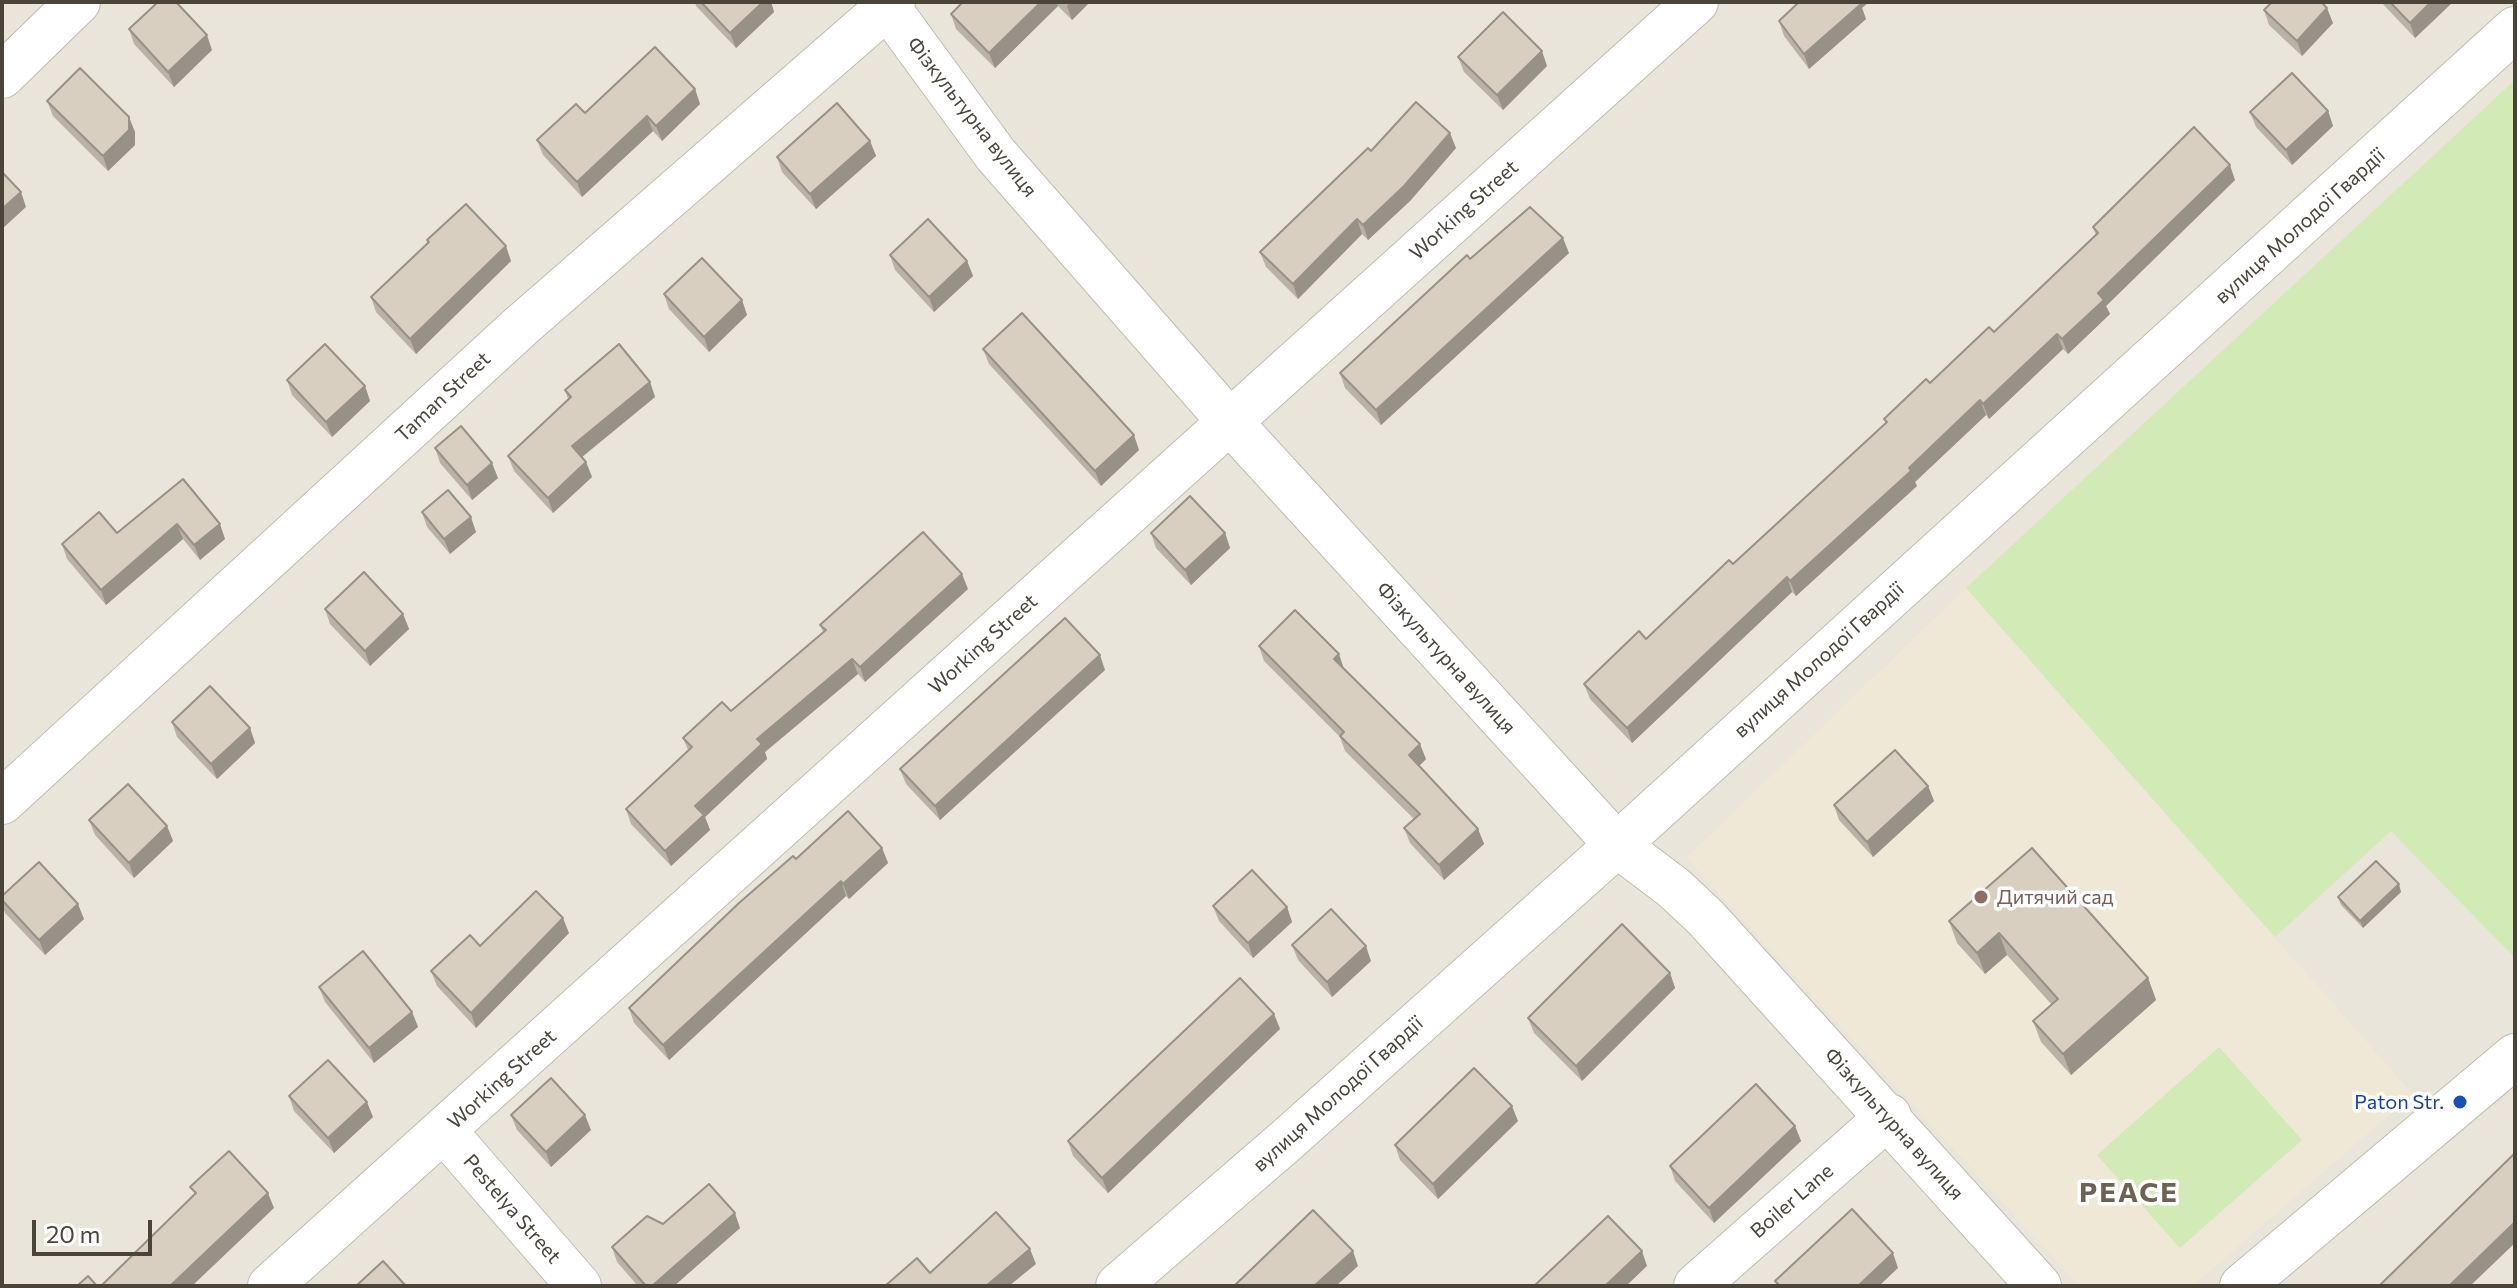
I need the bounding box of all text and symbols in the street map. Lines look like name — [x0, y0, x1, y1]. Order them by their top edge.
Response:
street label: Фізкультурна вулиця — [902, 32, 1042, 202]
street label: вулиця Молодої Гвардії — [2210, 143, 2390, 309]
street label: Working Street — [1405, 155, 1523, 265]
street label: Taman Street — [390, 347, 496, 447]
street label: Фізкультурна вулиця — [1371, 577, 1521, 739]
street label: вулиця Молодої Гвардії — [1729, 577, 1909, 743]
street label: Working Street — [924, 589, 1042, 699]
place label: Дитячий сад — [1997, 885, 2113, 909]
marker: Дитячий сад — [1972, 888, 1990, 906]
street label: вулиця Молодої Гвардії — [1248, 1011, 1428, 1177]
street label: Working Street — [443, 1024, 561, 1134]
street label: Фізкультурна вулиця — [1819, 1043, 1969, 1205]
place label: Paton Str. — [2354, 1090, 2444, 1114]
marker: Paton Str. — [2451, 1093, 2469, 1111]
street label: Pestelya Street — [458, 1150, 566, 1268]
street label: Boiler Lane — [1746, 1159, 1838, 1243]
district label: PEACE — [2079, 1176, 2179, 1210]
scale bar — [36, 1204, 156, 1254]
text: 20 m — [46, 1219, 100, 1248]

